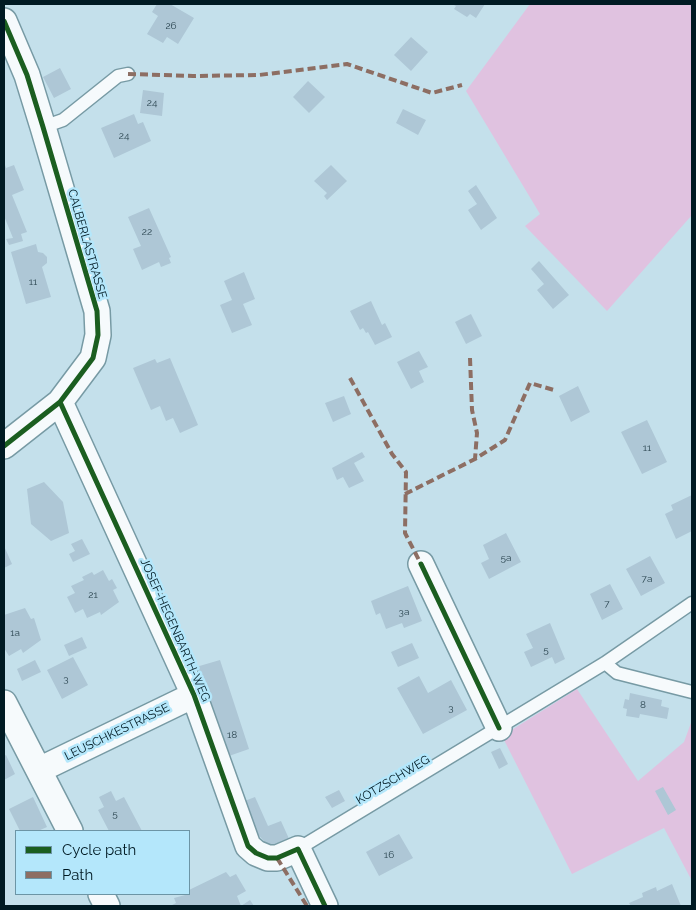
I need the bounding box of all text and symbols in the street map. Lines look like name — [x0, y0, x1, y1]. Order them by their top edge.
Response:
house number: 26 — [165, 20, 177, 32]
house number: 24 — [147, 97, 157, 109]
house number: 24 — [119, 130, 129, 142]
street label: CALBERLASTRASSE — [64, 187, 110, 301]
house number: 22 — [142, 226, 152, 238]
house number: 11 — [29, 276, 37, 288]
house number: 11 — [643, 442, 651, 454]
house number: 5a — [501, 552, 511, 564]
street label: JOSEF-HEGENBARTH-WEG — [137, 556, 213, 704]
house number: 7a — [642, 573, 652, 585]
house number: 21 — [88, 589, 98, 601]
house number: 7 — [604, 598, 610, 610]
house number: 3a — [399, 606, 409, 618]
house number: 1a — [10, 627, 20, 639]
house number: 5 — [543, 644, 549, 656]
house number: 3 — [63, 673, 69, 685]
house number: 8 — [640, 699, 646, 711]
street label: LEUSCHKESTRASSE — [62, 700, 172, 764]
house number: 3 — [448, 702, 454, 714]
house number: 18 — [227, 729, 237, 741]
street label: KOTZSCHWEG — [354, 752, 432, 808]
house number: 5 — [112, 808, 118, 820]
legend — [15, 830, 190, 895]
text: Cycle path — [62, 841, 136, 859]
house number: 16 — [384, 849, 394, 861]
text: Path — [62, 866, 93, 884]

